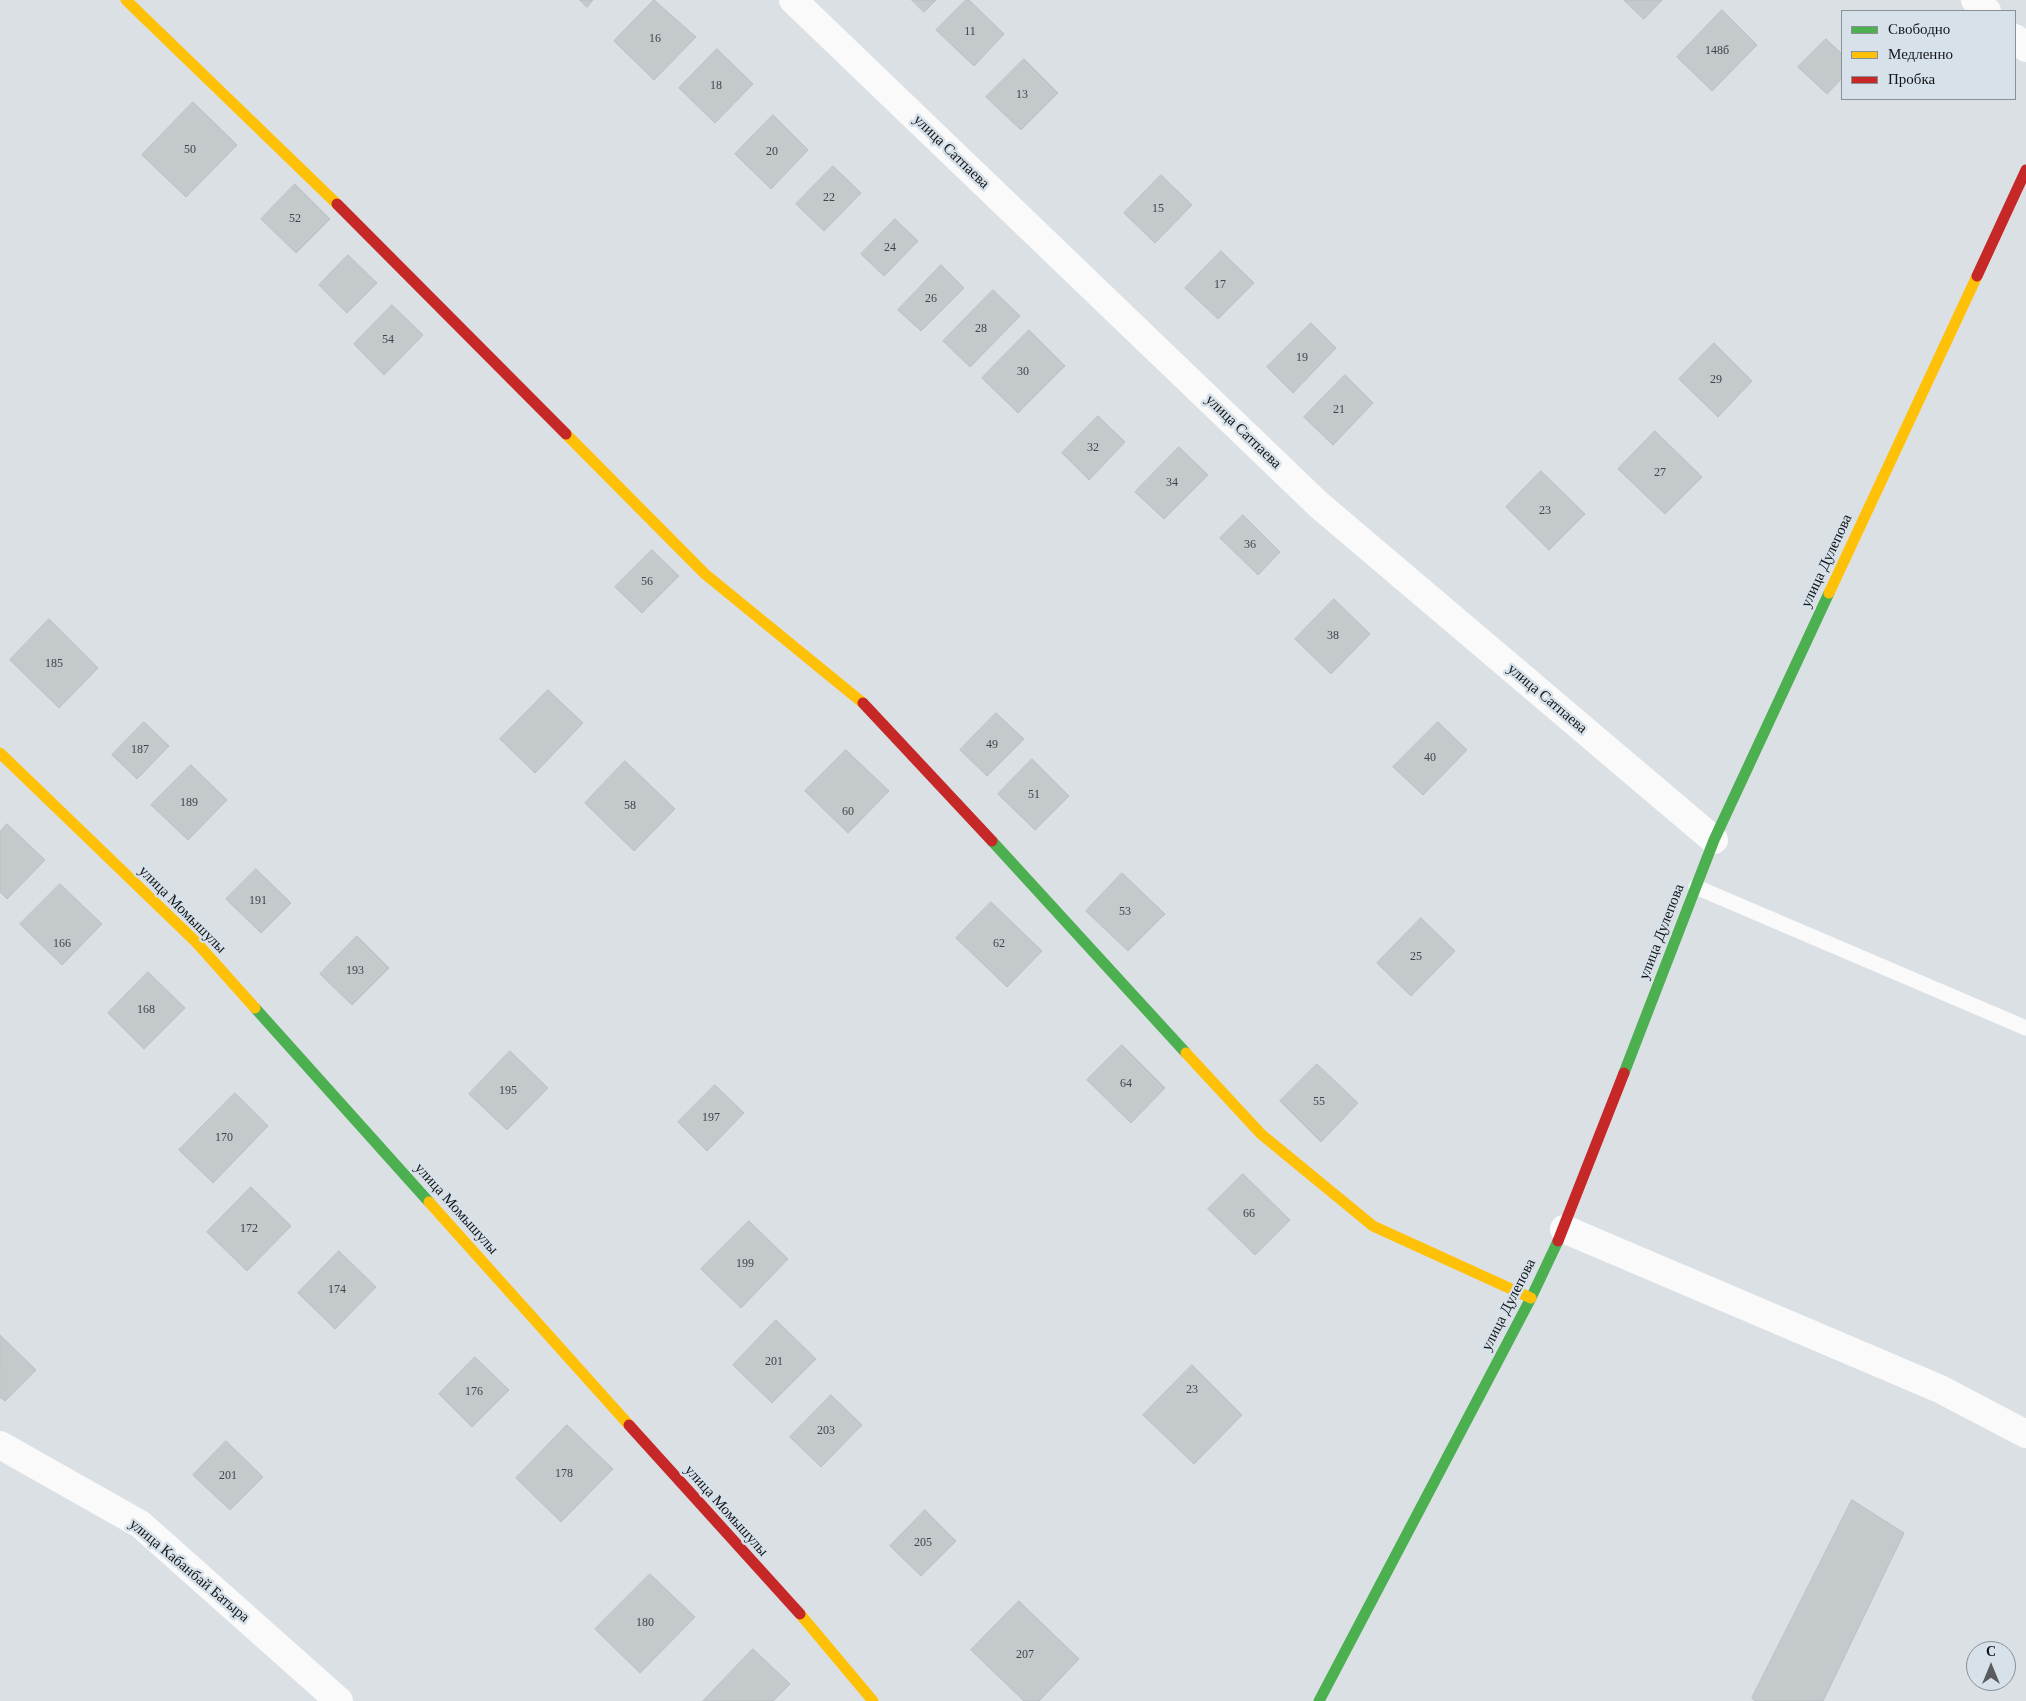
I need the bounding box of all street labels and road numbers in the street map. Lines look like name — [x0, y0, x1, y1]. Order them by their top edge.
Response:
street label: улица Сатпаева — [909, 111, 993, 193]
street label: улица Сатпаева — [1201, 391, 1285, 473]
street label: улица Дулепова — [1797, 511, 1857, 611]
street label: улица Сатпаева — [1503, 660, 1591, 738]
street label: улица Момышулы — [134, 862, 230, 958]
street label: улица Дулепова — [1635, 882, 1689, 982]
street label: улица Момышулы — [410, 1160, 502, 1258]
street label: улица Дулепова — [1478, 1256, 1540, 1354]
street label: улица Момышулы — [680, 1462, 772, 1560]
street label: улица Кабанбай Батыра — [125, 1515, 253, 1627]

